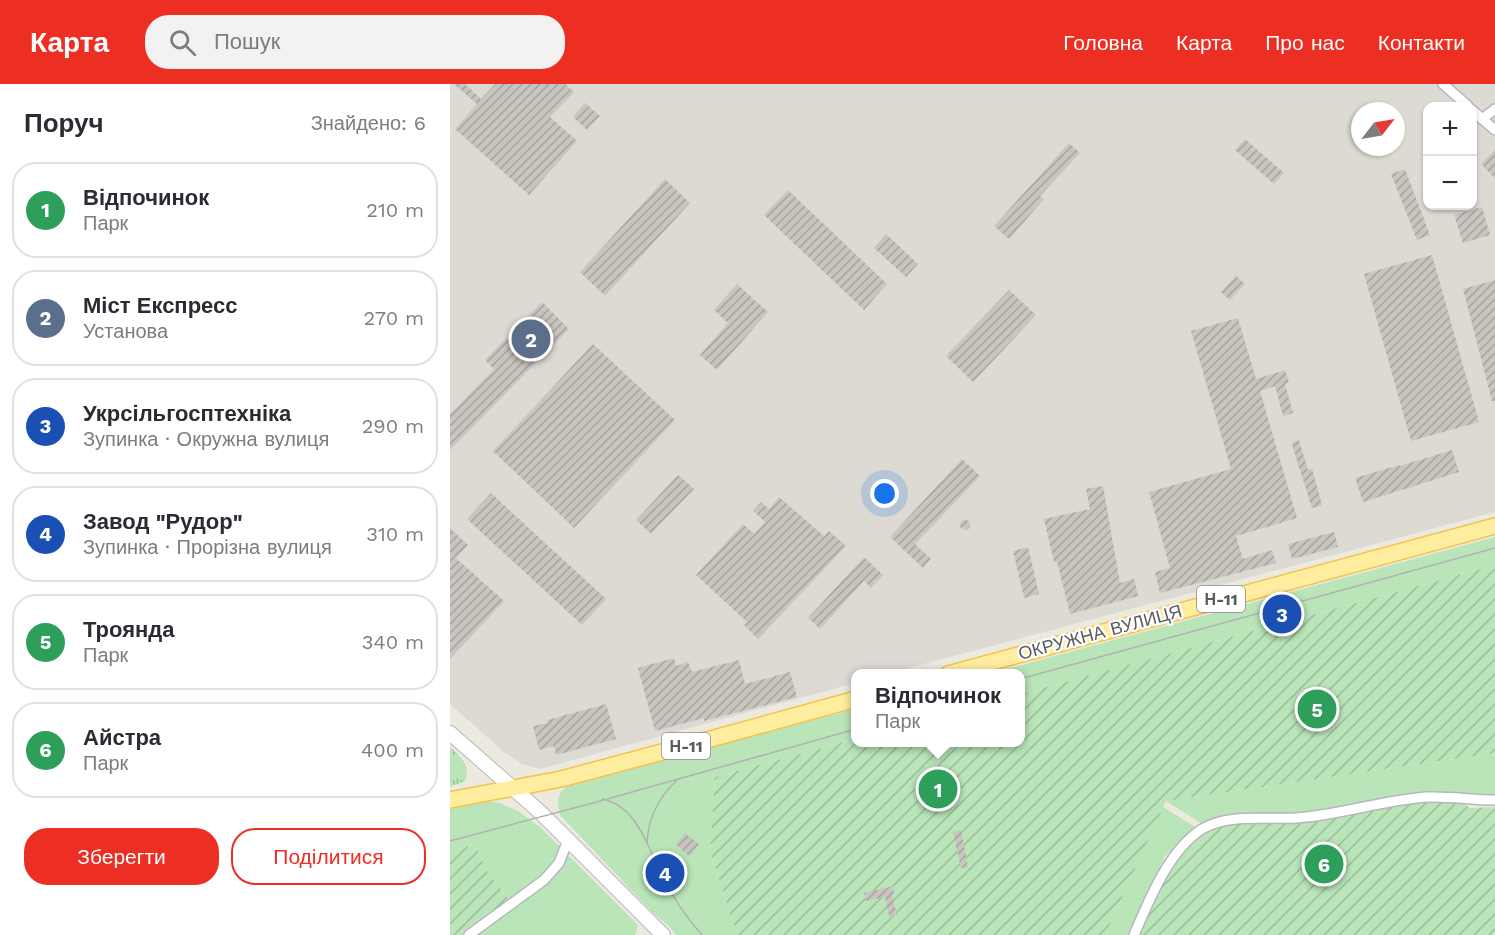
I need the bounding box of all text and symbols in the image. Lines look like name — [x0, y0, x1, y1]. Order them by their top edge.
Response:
search box — [145, 15, 565, 69]
text: Карта — [30, 26, 109, 59]
icon: search — [166, 26, 199, 59]
text: Пошук — [214, 29, 280, 54]
text: Головна — [1063, 30, 1143, 55]
text: Карта — [1176, 30, 1232, 55]
text: Про нас — [1265, 30, 1345, 55]
text: Контакти — [1378, 30, 1465, 55]
north arrow — [1351, 102, 1405, 156]
map controls — [1423, 102, 1477, 210]
button: + — [1423, 102, 1477, 156]
text: Поруч — [24, 108, 104, 138]
text: Знайдено: 6 — [311, 111, 426, 135]
button: − — [1423, 156, 1477, 210]
text: Відпочинок — [83, 185, 209, 210]
text: 1 — [41, 198, 50, 222]
text: 210 m — [366, 198, 424, 222]
text: Парк — [83, 211, 128, 235]
text: Міст Експресс — [83, 293, 238, 318]
text: 2 — [40, 306, 51, 330]
text: 270 m — [364, 306, 424, 330]
pin: 2 — [512, 316, 550, 362]
text: Установа — [83, 319, 168, 343]
text: Укрсільгосптехніка — [83, 401, 291, 426]
text: 3 — [40, 414, 51, 438]
text: 290 m — [362, 414, 424, 438]
text: Зупинка · Окружна вулиця — [83, 427, 329, 451]
your location — [870, 479, 899, 508]
text: Завод "Рудор" — [83, 509, 243, 534]
text: 4 — [39, 522, 52, 546]
text: 310 m — [366, 522, 424, 546]
text: Зупинка · Прорізна вулиця — [83, 535, 332, 559]
road number: Н-11 — [1197, 586, 1245, 612]
pin: 3 — [1262, 592, 1302, 636]
street label: ОКРУЖНА ВУЛИЦЯ — [1016, 600, 1184, 664]
text: Троянда — [83, 617, 175, 642]
text: 5 — [40, 630, 51, 654]
text: 340 m — [362, 630, 424, 654]
text: Парк — [83, 643, 128, 667]
popup — [851, 669, 1025, 747]
text: Відпочинок — [875, 683, 1001, 708]
pin: 5 — [1298, 686, 1336, 732]
text: Парк — [875, 709, 920, 733]
text: Айстра — [83, 725, 161, 750]
road number: Н-11 — [662, 733, 710, 759]
text: 6 — [39, 738, 52, 762]
text: 400 m — [361, 738, 424, 762]
text: Парк — [83, 751, 128, 775]
pin: 1 — [918, 766, 958, 812]
button: Зберегти — [24, 828, 219, 885]
button: Поділитися — [231, 828, 426, 885]
pin: 6 — [1304, 842, 1344, 886]
pin: 4 — [646, 850, 684, 896]

